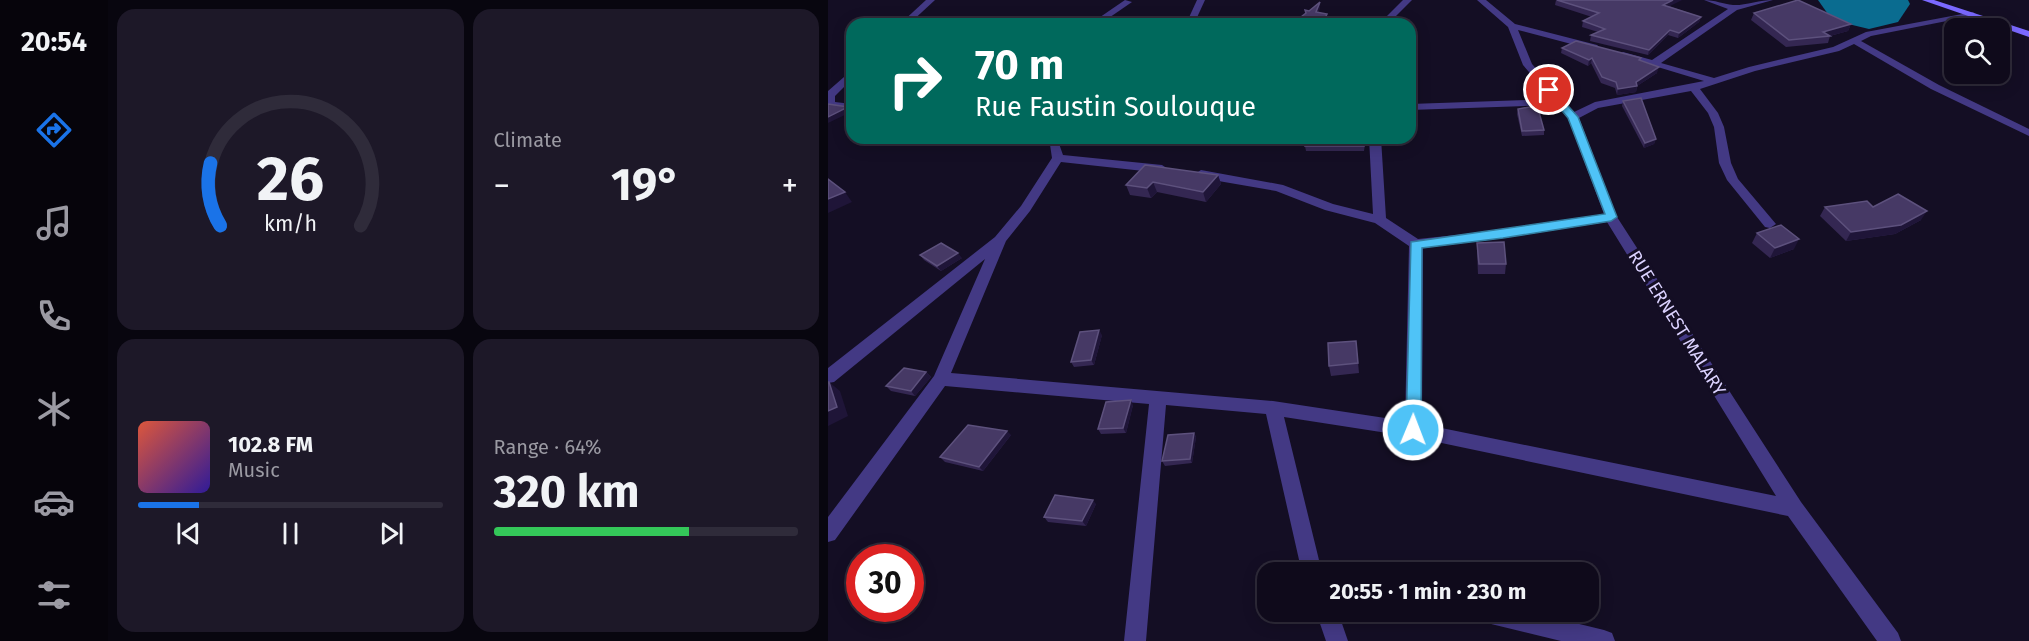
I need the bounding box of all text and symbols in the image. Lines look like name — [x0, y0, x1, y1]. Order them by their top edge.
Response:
map controls — [1944, 18, 2010, 84]
button: search — [1944, 18, 2010, 84]
text: 20:54 — [21, 26, 87, 58]
text: 70 m — [975, 40, 1064, 90]
icon: right — [876, 42, 954, 120]
pin — [1523, 64, 1574, 115]
icon: arrive — [1532, 73, 1565, 106]
text: Rue Faustin Soulouque — [975, 91, 1256, 123]
icon: directions — [33, 109, 75, 151]
text: Climate — [494, 128, 562, 152]
text: 26 — [257, 142, 324, 217]
text: 19° — [611, 158, 681, 212]
text: − — [494, 166, 510, 206]
text: + — [782, 166, 798, 206]
icon: music — [33, 202, 75, 244]
text: km/h — [264, 212, 317, 238]
street label: RUE ERNEST MALARY — [1623, 246, 1731, 400]
icon: phone — [33, 295, 75, 337]
icon: climate — [33, 388, 75, 430]
position arrow — [1381, 398, 1445, 462]
text: 102.8 FM — [228, 431, 313, 458]
text: Range · 64% — [494, 435, 601, 459]
text: Music — [228, 458, 280, 482]
text: 320 km — [494, 465, 640, 519]
icon: car — [33, 481, 75, 523]
icon: previous — [172, 517, 205, 550]
icon: pause — [274, 517, 307, 550]
icon: next — [375, 517, 408, 550]
speed limit sign: 30 — [846, 544, 924, 622]
icon: filters — [33, 574, 75, 616]
text: 20:55 · 1 min · 230 m — [1330, 578, 1526, 605]

